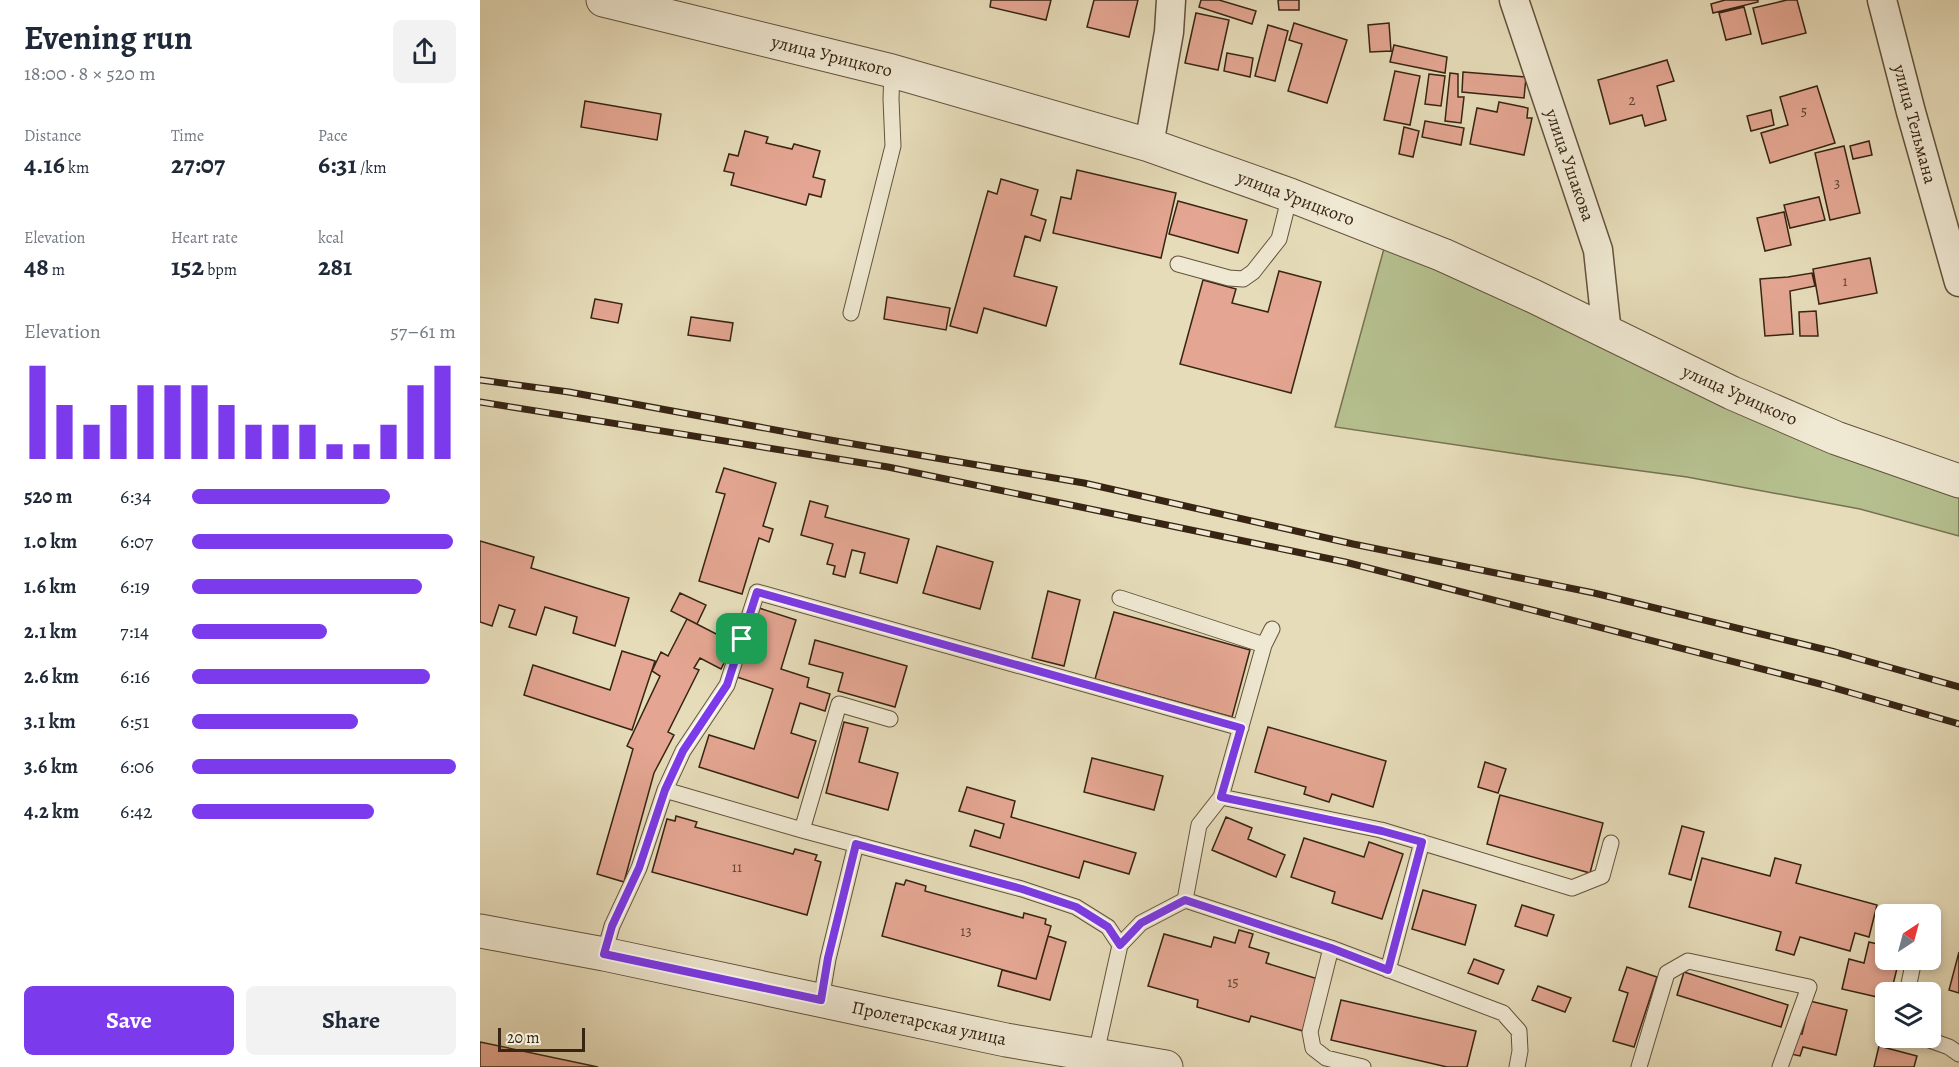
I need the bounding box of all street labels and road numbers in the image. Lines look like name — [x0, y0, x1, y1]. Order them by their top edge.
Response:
street label: улица Урицкого — [768, 29, 895, 83]
street label: улица Тельмана — [1887, 61, 1943, 187]
street label: улица Ушакова — [1539, 105, 1601, 225]
street label: улица Урицкого — [1233, 164, 1358, 231]
street label: улица Урицкого — [1678, 358, 1801, 431]
street label: Пролетарская улица — [849, 995, 1009, 1051]

